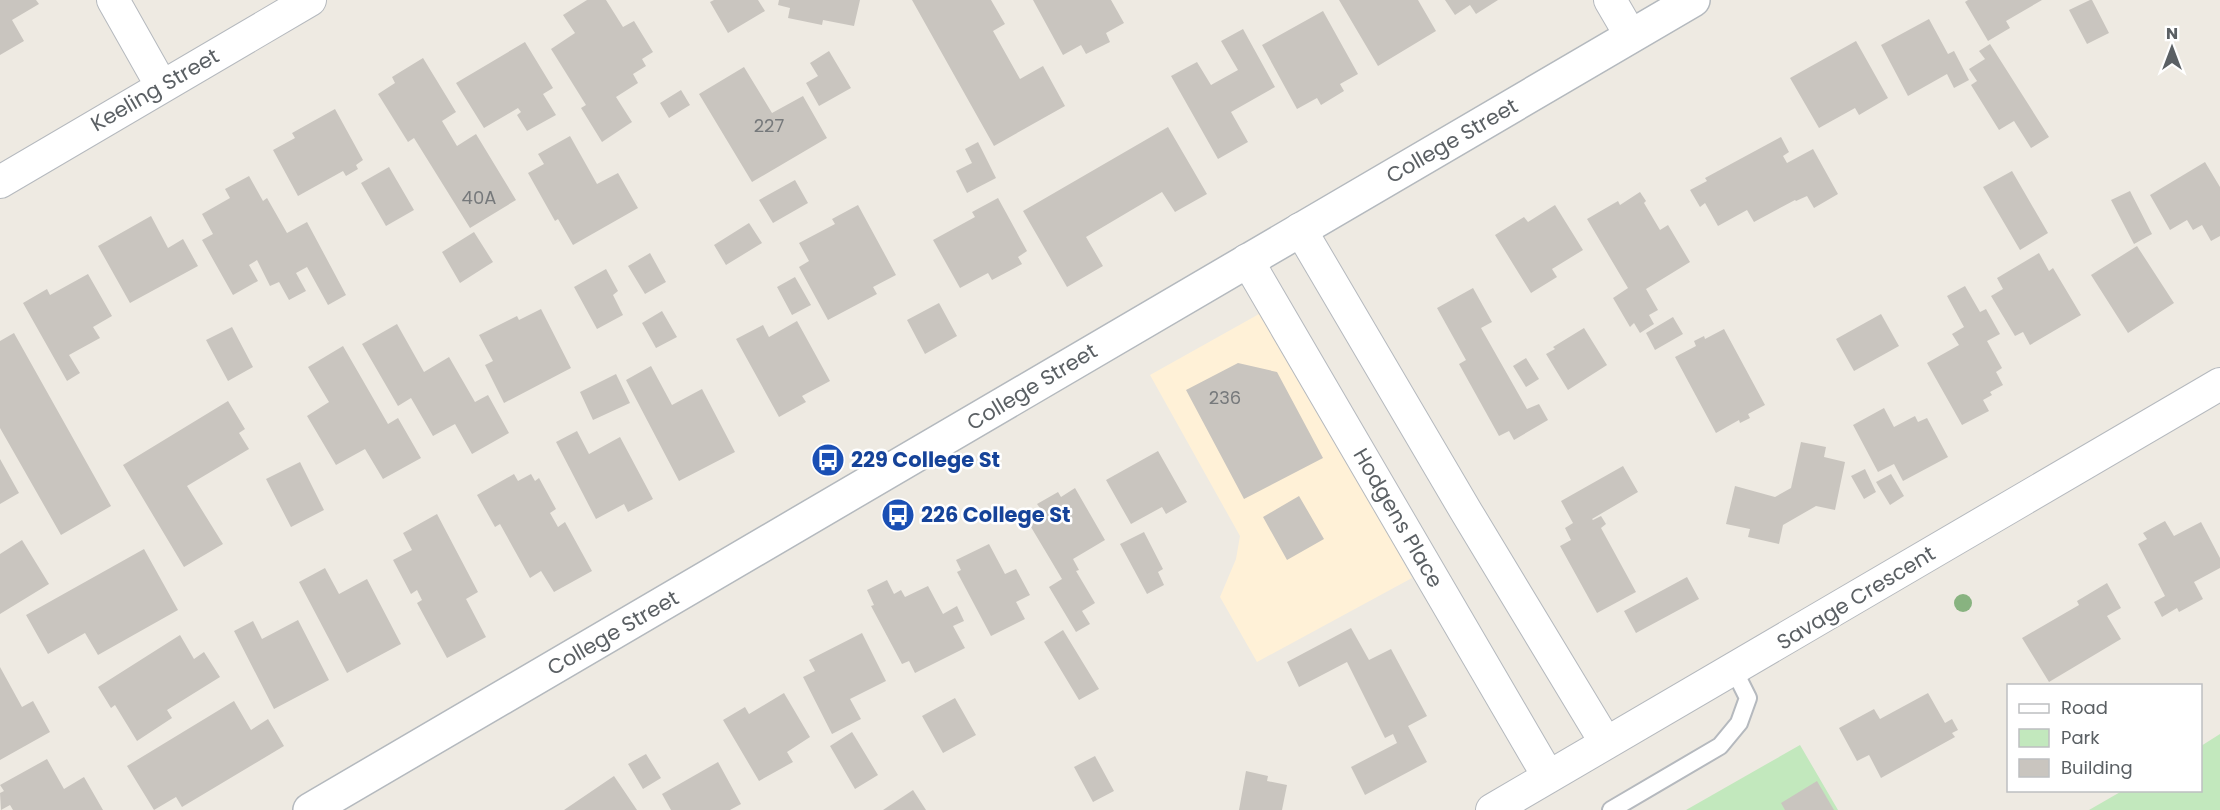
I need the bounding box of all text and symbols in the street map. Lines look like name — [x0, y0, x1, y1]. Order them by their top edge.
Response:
north arrow — [2142, 18, 2202, 78]
text: N — [2166, 22, 2178, 45]
street label: Keeling Street — [85, 41, 224, 138]
street label: College Street — [1381, 91, 1523, 190]
house number: 227 — [754, 113, 784, 138]
house number: 40A — [462, 185, 496, 210]
street label: College Street — [961, 336, 1102, 437]
house number: 236 — [1209, 385, 1241, 410]
bus stop icon: 229 College St — [810, 442, 846, 478]
street label: Hodgens Place — [1347, 443, 1450, 593]
place label: 229 College St — [851, 445, 1000, 474]
bus stop icon: 226 College St — [880, 497, 916, 533]
place label: 226 College St — [921, 500, 1071, 529]
street label: Savage Crescent — [1771, 539, 1940, 656]
street label: College Street — [542, 583, 684, 682]
legend — [2007, 684, 2202, 792]
text: Road — [2061, 695, 2108, 720]
text: Park — [2061, 725, 2100, 750]
text: Building — [2061, 755, 2133, 780]

